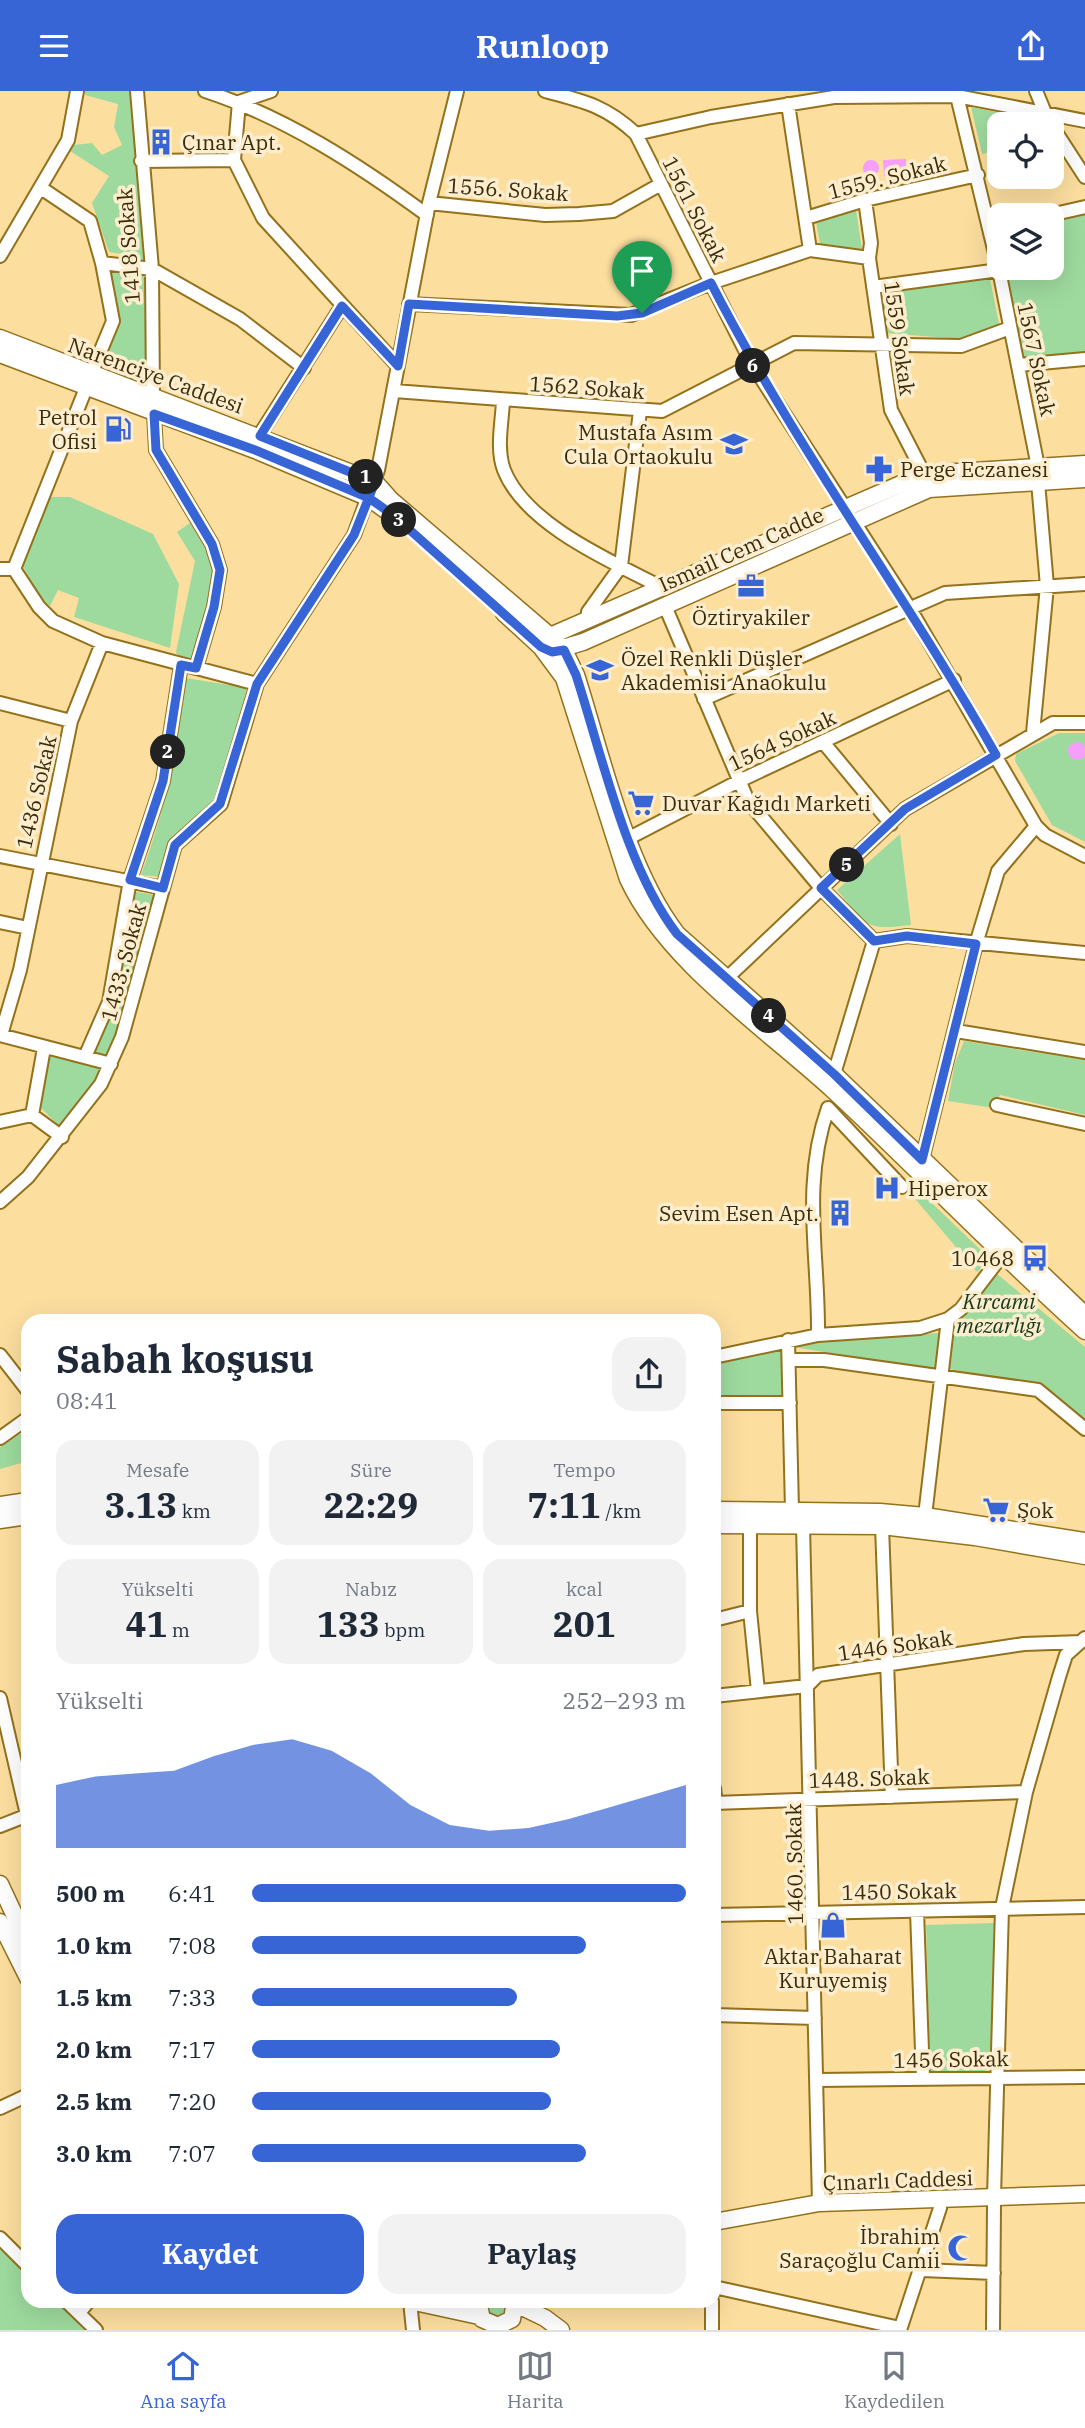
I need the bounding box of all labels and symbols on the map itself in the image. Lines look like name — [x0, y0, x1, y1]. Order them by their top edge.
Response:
building icon: Çınar Apt. — [146, 127, 176, 157]
place label: Çınar Apt. — [182, 128, 281, 156]
street label: 1559. Sokak — [825, 149, 950, 205]
street label: 1561 Sokak — [656, 151, 734, 267]
street label: 1556. Sokak — [447, 171, 570, 207]
street label: 1418 Sokak — [110, 187, 146, 305]
pin — [612, 241, 672, 313]
street label: 1559 Sokak — [878, 279, 922, 398]
street label: 1567 Sokak — [1011, 300, 1063, 419]
street label: Narenciye Caddesi — [64, 330, 248, 420]
pin: 6 — [736, 349, 770, 383]
street label: 1562 Sokak — [528, 369, 646, 405]
place label: Petrol Ofisi — [38, 403, 97, 455]
fuel station icon: Petrol Ofisi — [103, 414, 133, 444]
place label: Mustafa Asım Cula Ortaokulu — [564, 418, 713, 470]
school or university icon: Mustafa Asım Cula Ortaokulu — [719, 429, 749, 459]
pharmacy icon: Perge Eczanesi — [864, 454, 894, 484]
place label: Perge Eczanesi — [900, 455, 1048, 483]
pin: 1 — [348, 459, 384, 495]
street label: Ismail Cem Cadde — [654, 500, 828, 598]
pin: 3 — [382, 503, 416, 537]
office icon: Öztiryakiler — [736, 571, 766, 601]
place label: Öztiryakiler — [692, 603, 811, 631]
place label: Özel Renkli Düşler Akademisi Anaokulu — [621, 644, 827, 696]
school or university icon: Özel Renkli Düşler Akademisi Anaokulu — [585, 655, 615, 685]
street label: 1564 Sokak — [724, 703, 841, 777]
street label: 1436 Sokak — [9, 732, 63, 851]
pin: 2 — [150, 735, 186, 769]
supermarket icon: Duvar Kağıdı Marketi — [626, 788, 656, 818]
place label: Duvar Kağıdı Marketi — [662, 789, 871, 817]
pin: 5 — [830, 847, 864, 883]
street label: 1433. Sokak — [94, 899, 152, 1024]
pin: 4 — [752, 999, 786, 1033]
hospital icon: Hiperox — [872, 1173, 902, 1203]
place label: Hiperox — [908, 1174, 988, 1202]
building icon: Sevim Esen Apt. — [825, 1198, 855, 1228]
place label: Sevim Esen Apt. — [659, 1199, 819, 1227]
bus stop icon: 10468 — [1020, 1243, 1050, 1273]
place label: 10468 — [951, 1244, 1014, 1272]
park label: Kırcami mezarlığı — [956, 1287, 1042, 1339]
supermarket icon: Şok — [981, 1495, 1011, 1525]
place label: Şok — [1017, 1496, 1054, 1524]
street label: 1446 Sokak — [836, 1623, 955, 1667]
street label: 1448. Sokak — [808, 1762, 931, 1794]
street label: 1460. Sokak — [779, 1802, 809, 1925]
street label: 1450 Sokak — [841, 1876, 958, 1906]
shop icon: Aktar Baharat Kuruyemiş — [818, 1910, 848, 1940]
place label: Aktar Baharat Kuruyemiş — [764, 1942, 902, 1994]
street label: 1456 Sokak — [893, 2044, 1010, 2074]
street label: Çınarlı Caddesi — [822, 2163, 974, 2197]
place label: İbrahim Saraçoğlu Camii — [779, 2222, 940, 2274]
mosque icon: İbrahim Saraçoğlu Camii — [946, 2233, 976, 2263]

